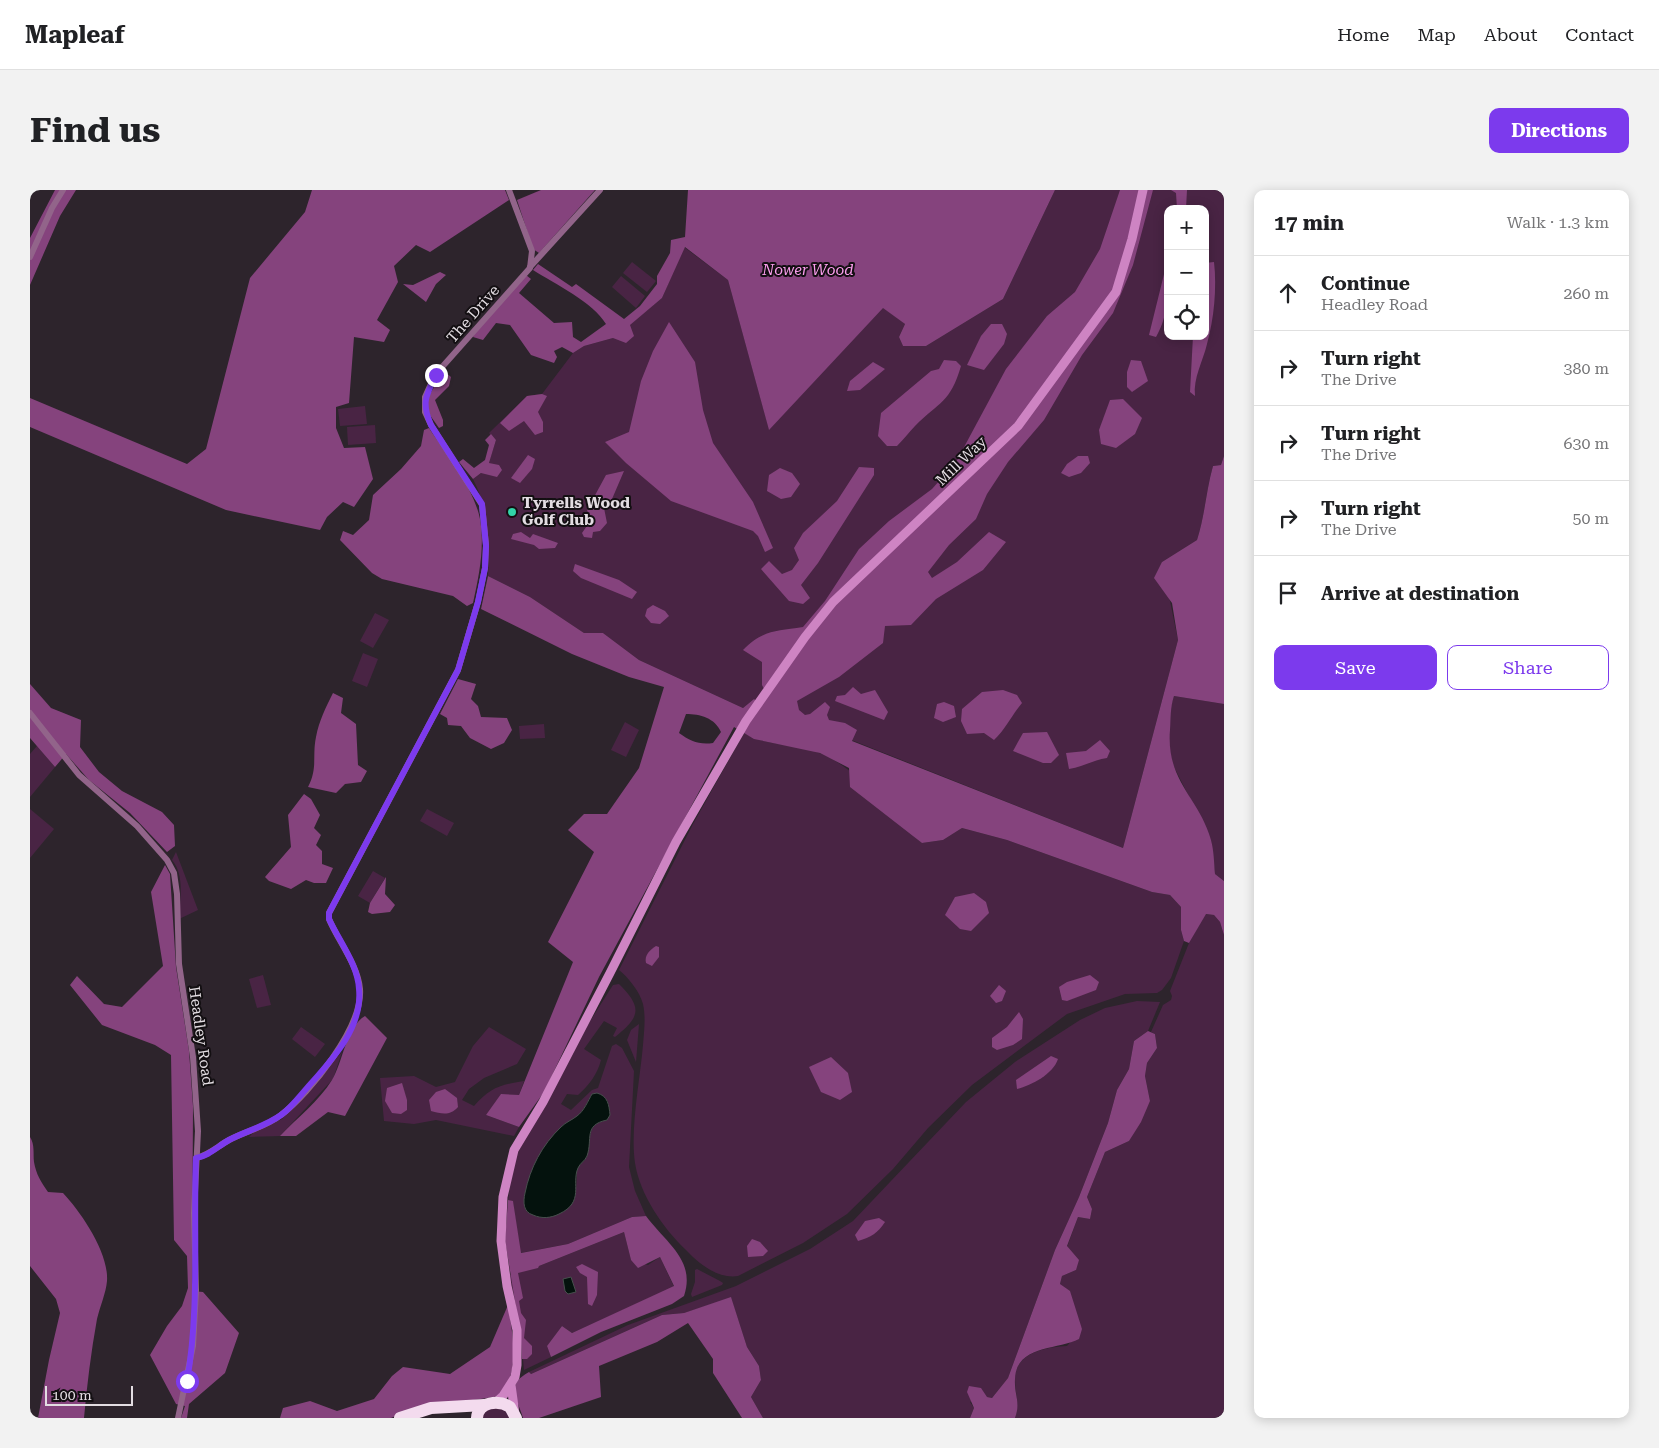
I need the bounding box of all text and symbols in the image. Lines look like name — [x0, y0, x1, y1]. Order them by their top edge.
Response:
text: Mapleaf — [25, 21, 125, 49]
text: Home — [1337, 24, 1389, 45]
text: Map — [1417, 24, 1456, 45]
text: About — [1484, 24, 1537, 45]
text: Contact — [1565, 24, 1634, 45]
button: Directions — [1489, 108, 1629, 153]
text: Find us — [30, 110, 160, 151]
map controls — [1164, 205, 1209, 340]
button: + — [1164, 205, 1209, 250]
text: 17 min — [1274, 211, 1344, 235]
text: Walk · 1.3 km — [1507, 213, 1609, 232]
button: − — [1164, 250, 1209, 295]
park label: Nower Wood — [761, 261, 854, 279]
text: Continue — [1321, 272, 1410, 295]
icon: ahead — [1274, 279, 1302, 307]
street label: The Drive — [443, 281, 503, 347]
text: 260 m — [1563, 284, 1609, 303]
button: locate — [1164, 295, 1209, 340]
text: Headley Road — [1321, 295, 1428, 314]
text: Turn right — [1321, 347, 1421, 370]
icon: right — [1274, 354, 1302, 382]
text: 380 m — [1563, 359, 1609, 378]
route end — [425, 364, 448, 387]
text: The Drive — [1321, 370, 1397, 389]
text: Turn right — [1321, 422, 1421, 445]
icon: right — [1274, 429, 1302, 457]
street label: Mill Way — [932, 432, 990, 489]
text: 630 m — [1563, 434, 1609, 453]
text: The Drive — [1321, 445, 1397, 464]
place label: Tyrrells Wood Golf Club — [522, 494, 630, 529]
text: Turn right — [1321, 497, 1421, 520]
icon: right — [1274, 504, 1302, 532]
marker: Tyrrells Wood Golf Club — [506, 506, 518, 518]
text: 50 m — [1572, 509, 1609, 528]
text: The Drive — [1321, 520, 1397, 539]
icon: arrive — [1274, 579, 1302, 607]
text: Arrive at destination — [1321, 582, 1519, 605]
button: Save — [1274, 645, 1437, 690]
button: Share — [1447, 645, 1609, 690]
street label: Headley Road — [185, 985, 217, 1087]
route start — [176, 1370, 199, 1393]
scale bar — [45, 1383, 132, 1406]
text: 100 m — [52, 1387, 92, 1403]

